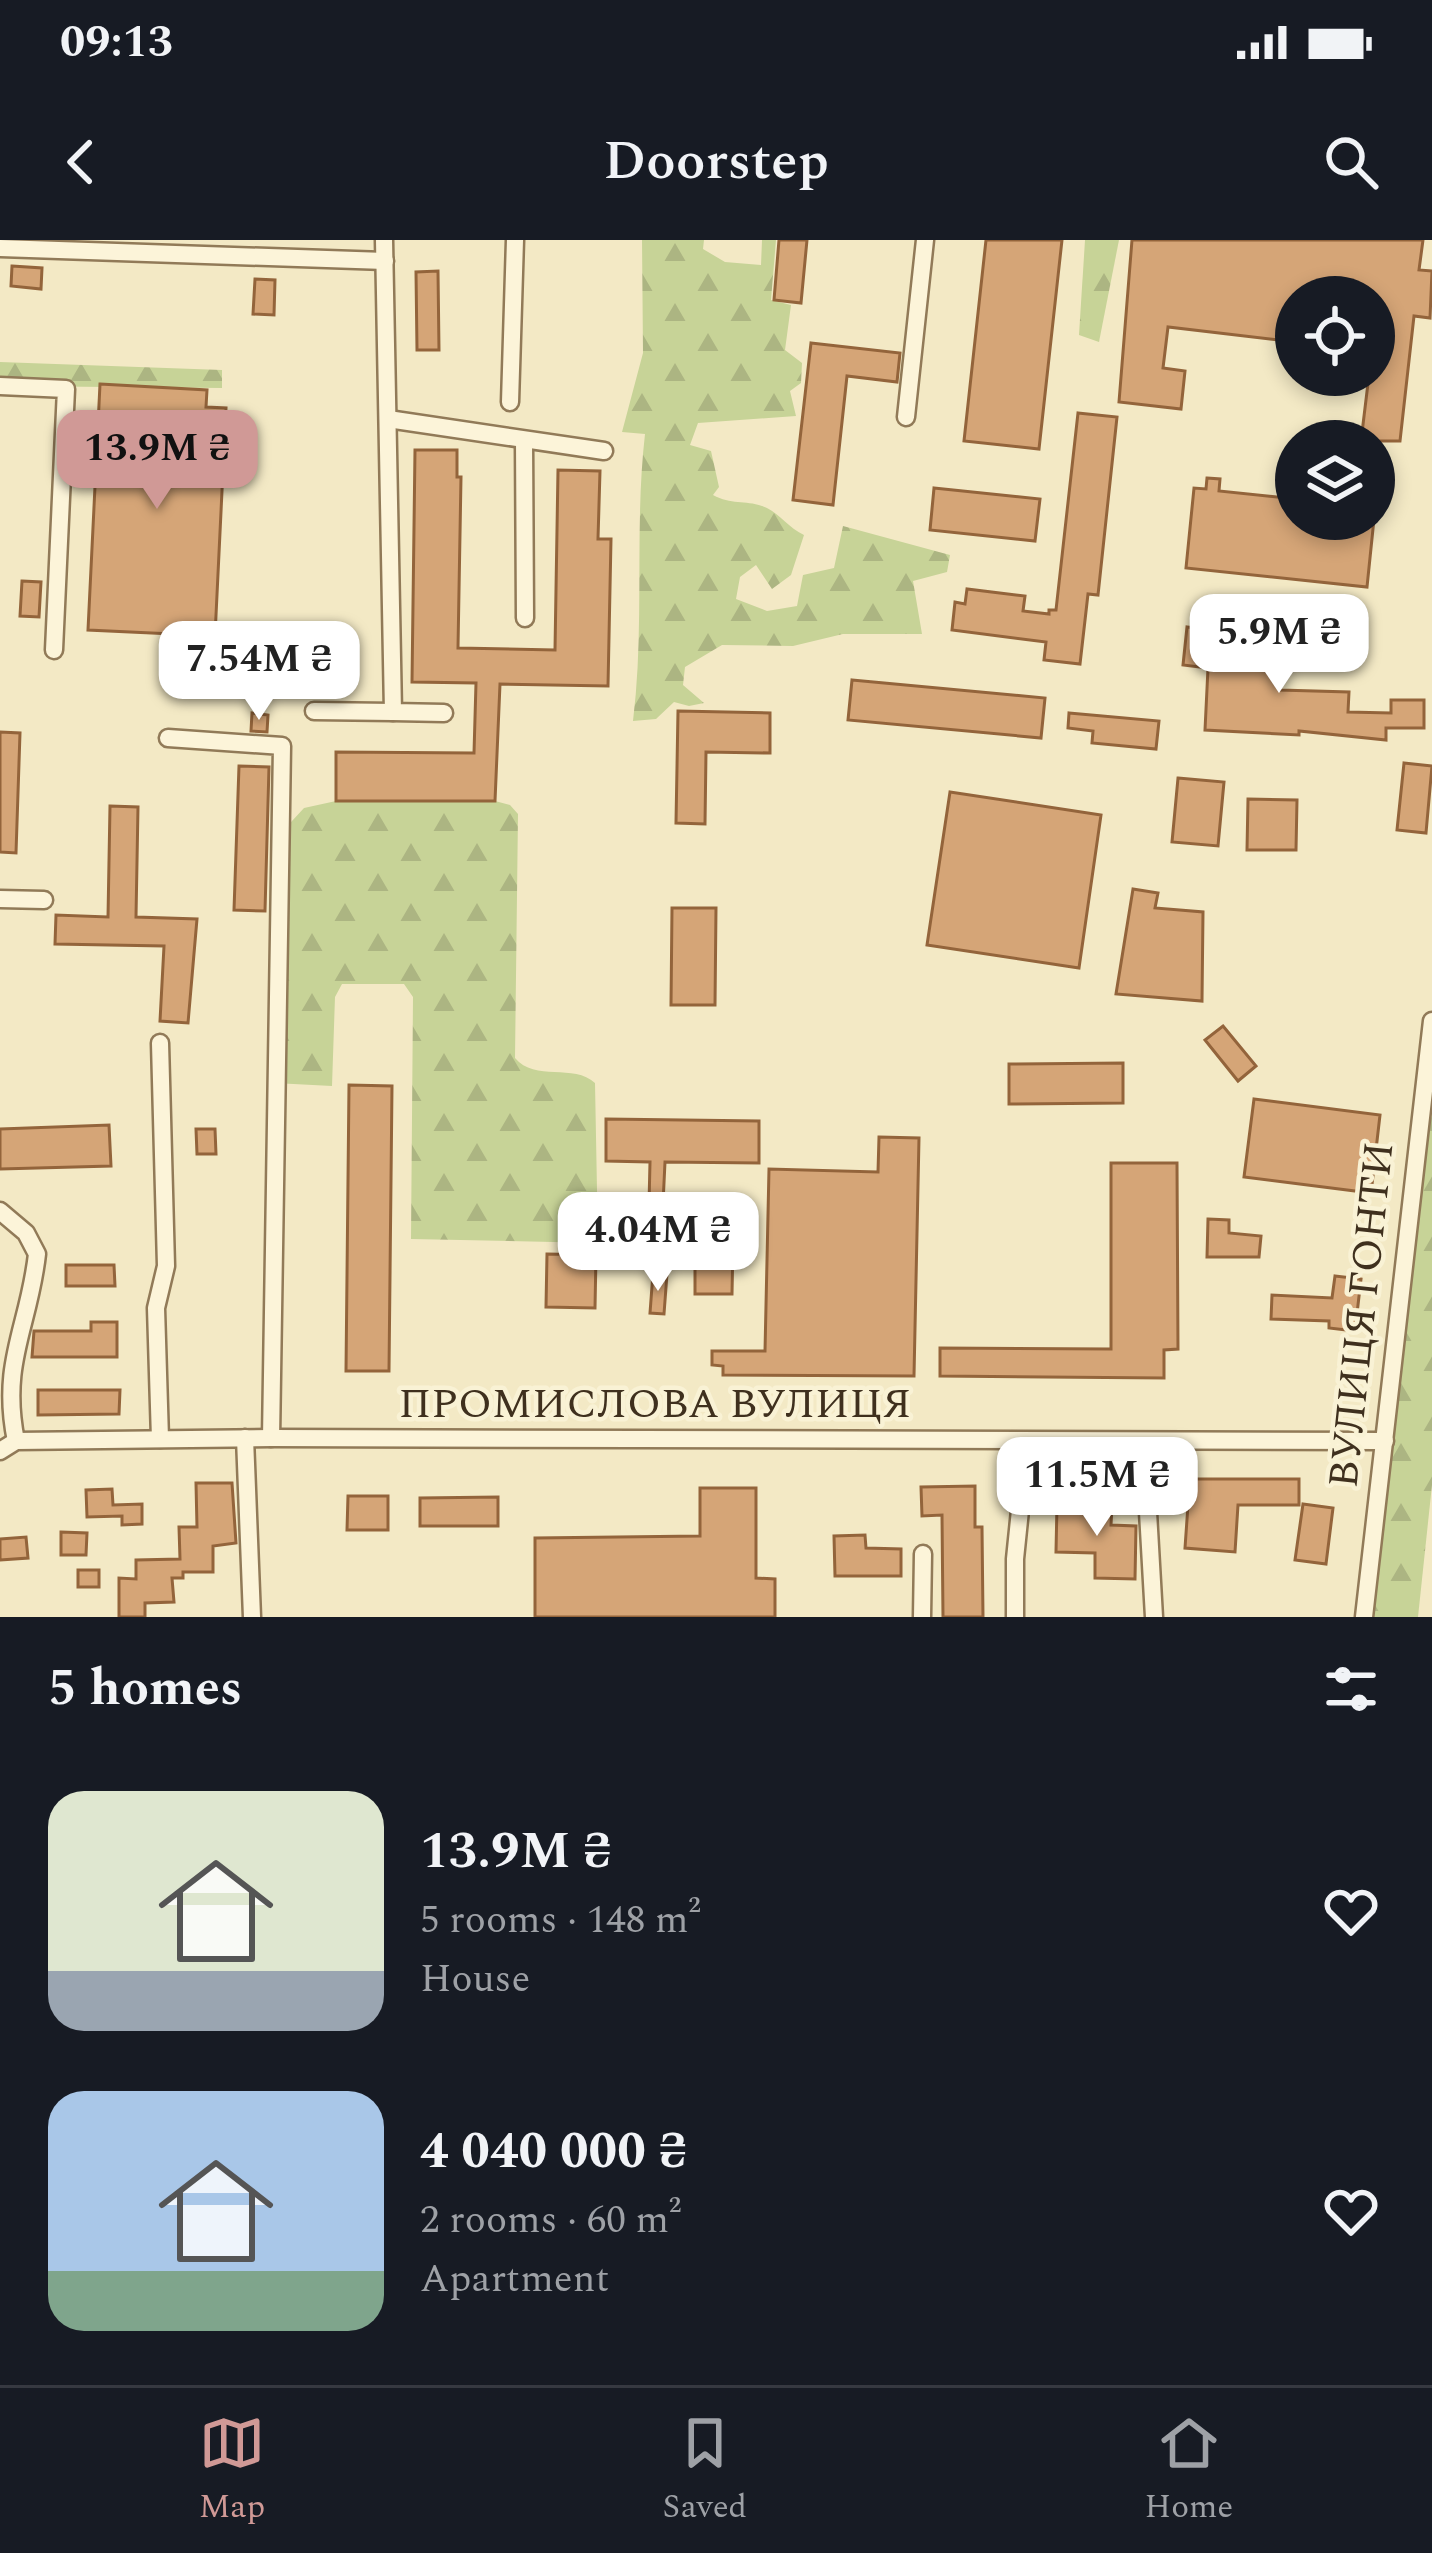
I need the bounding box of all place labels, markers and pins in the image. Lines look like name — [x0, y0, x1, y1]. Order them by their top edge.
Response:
pin: 13.9M ₴ — [46, 410, 268, 512]
pin: 5.9M ₴ — [1181, 594, 1377, 696]
pin: 7.54M ₴ — [148, 621, 370, 723]
pin: 4.04M ₴ — [547, 1192, 769, 1294]
pin: 11.5M ₴ — [986, 1437, 1208, 1539]

